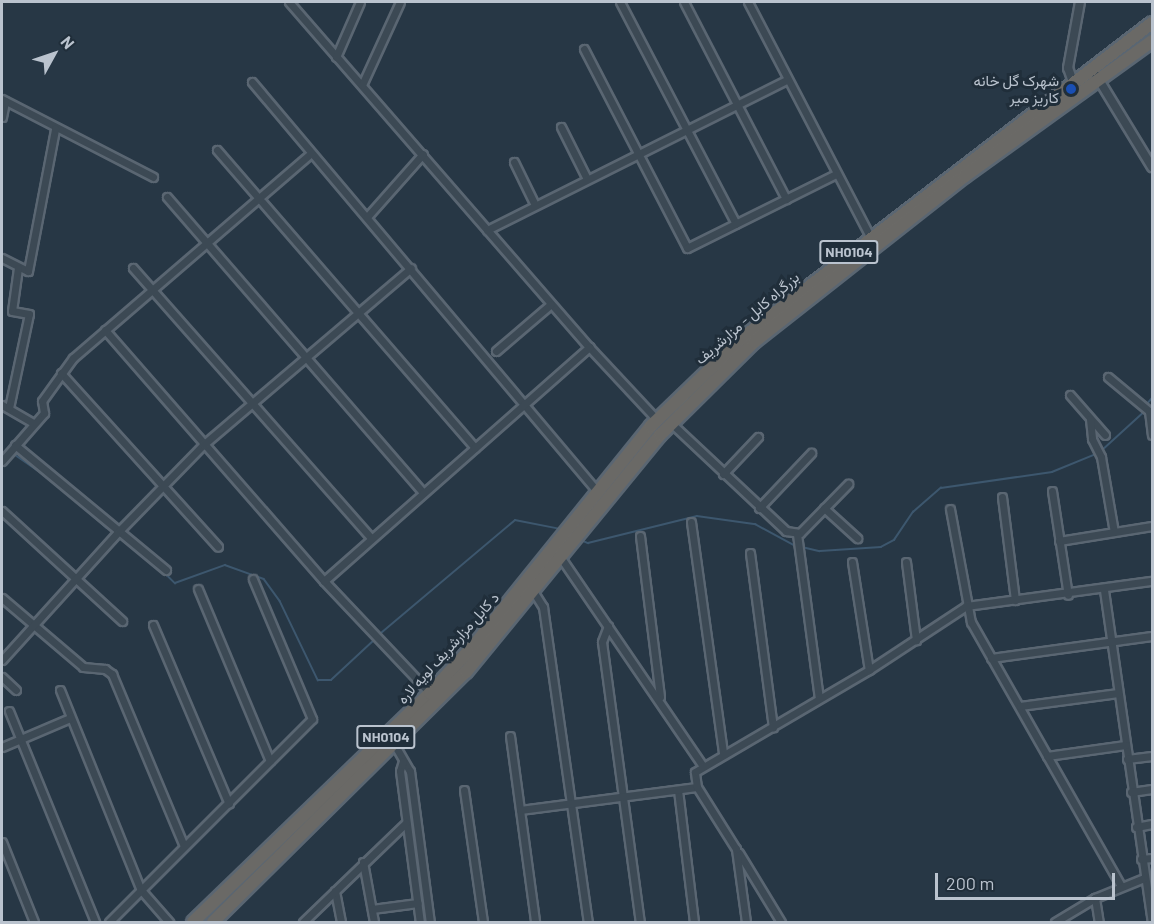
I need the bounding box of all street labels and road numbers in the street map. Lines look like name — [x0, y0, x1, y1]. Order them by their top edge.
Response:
road number: NH0104 — [819, 241, 879, 263]
street label: بزرگراه کابل - مزارشریف — [691, 268, 803, 368]
street label: د کابل مزارشریف لویه لاره — [393, 589, 503, 707]
road number: NH0104 — [356, 726, 416, 748]

